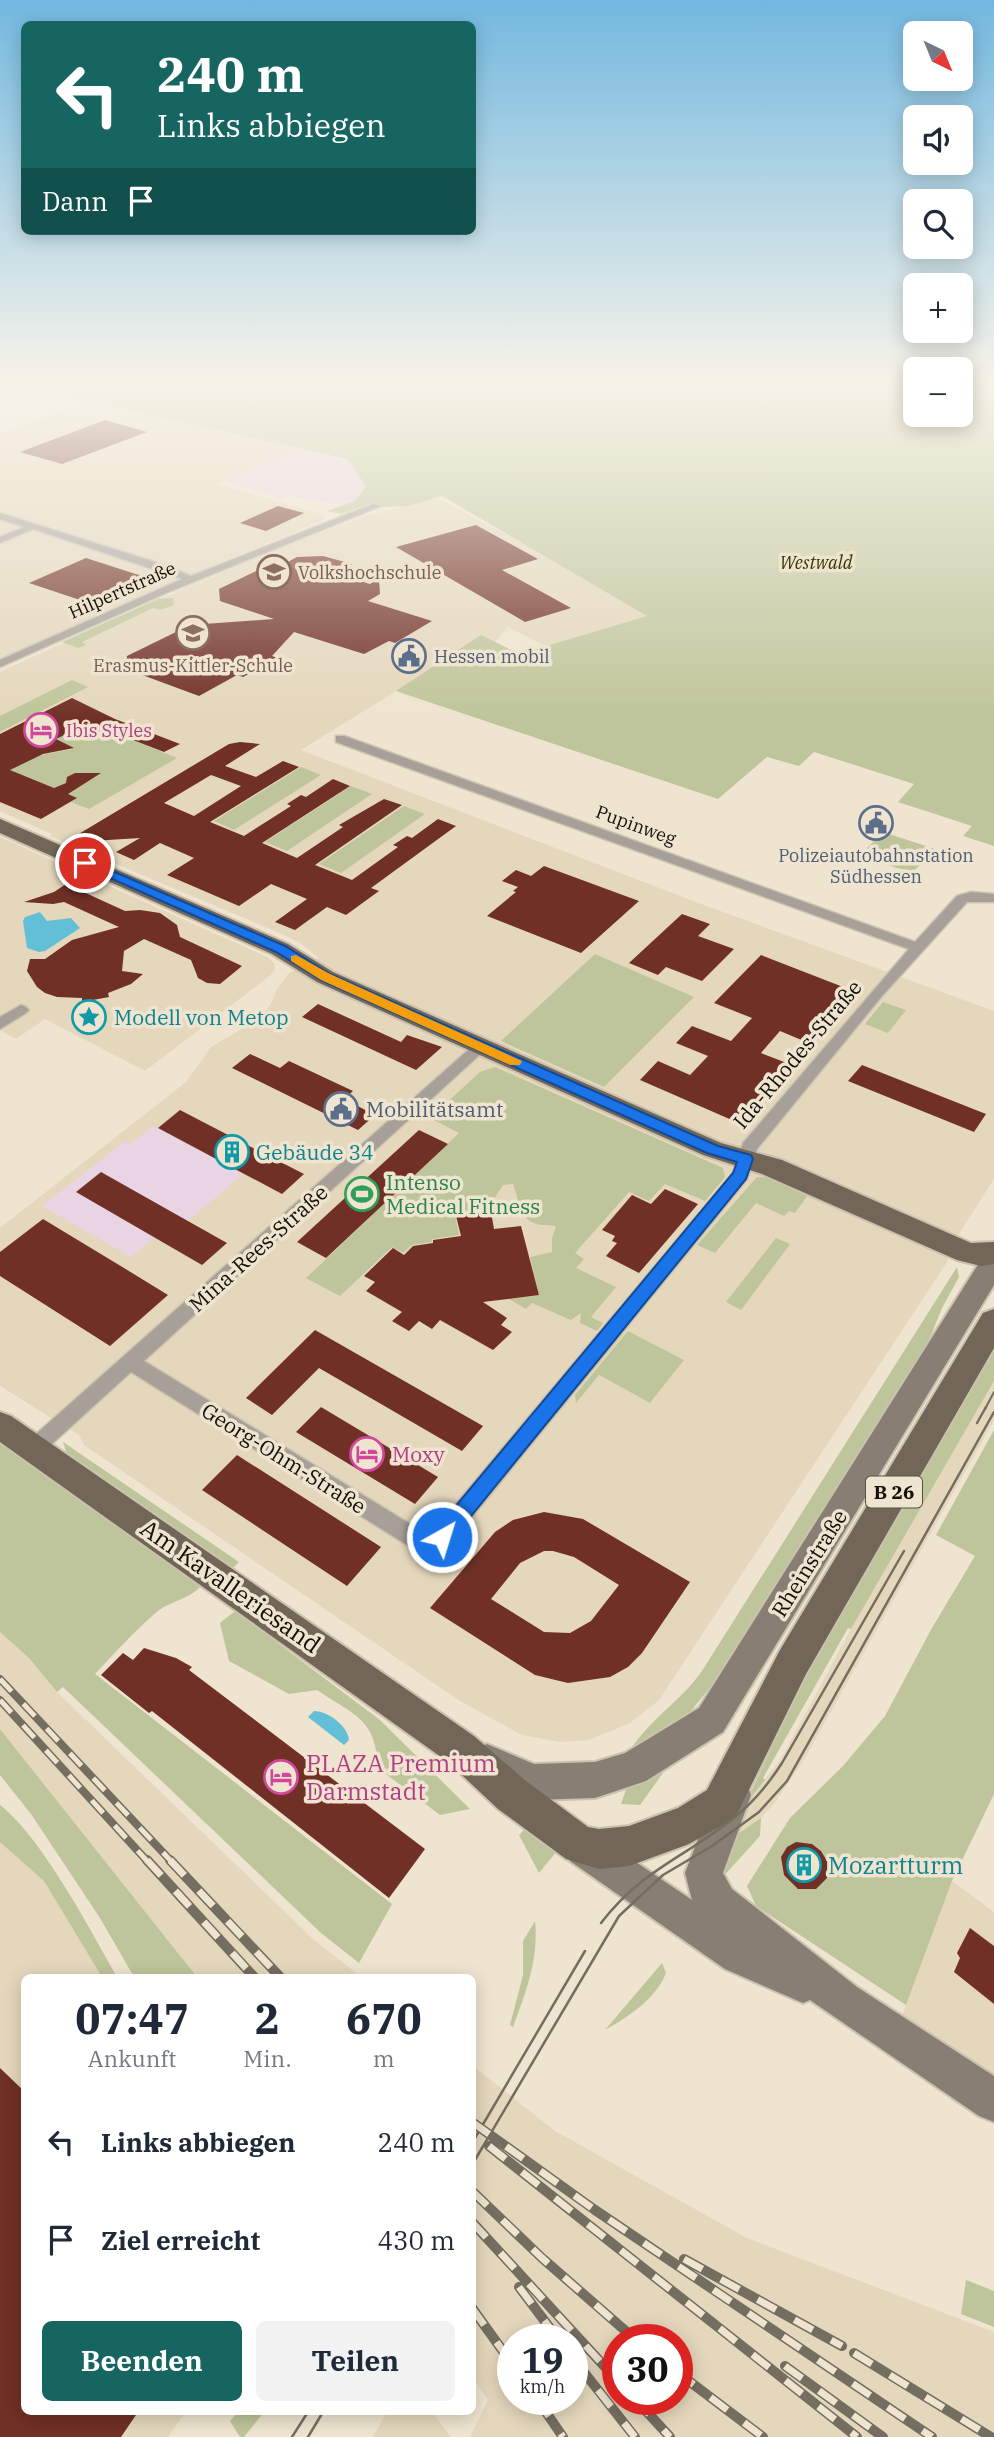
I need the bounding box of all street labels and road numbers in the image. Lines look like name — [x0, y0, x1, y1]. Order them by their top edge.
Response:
street label: Hilpertstraße — [65, 556, 179, 624]
street label: Pupinweg — [593, 800, 679, 850]
street label: Ida-Rhodes-Straße — [726, 974, 868, 1134]
street label: Mina-Rees-Straße — [183, 1178, 333, 1318]
street label: Georg-Ohm-Straße — [196, 1396, 372, 1520]
road number: B 26 — [866, 1476, 922, 1508]
street label: Rheinstraße — [765, 1504, 853, 1622]
street label: Am Kavalleriesand — [135, 1512, 327, 1660]

